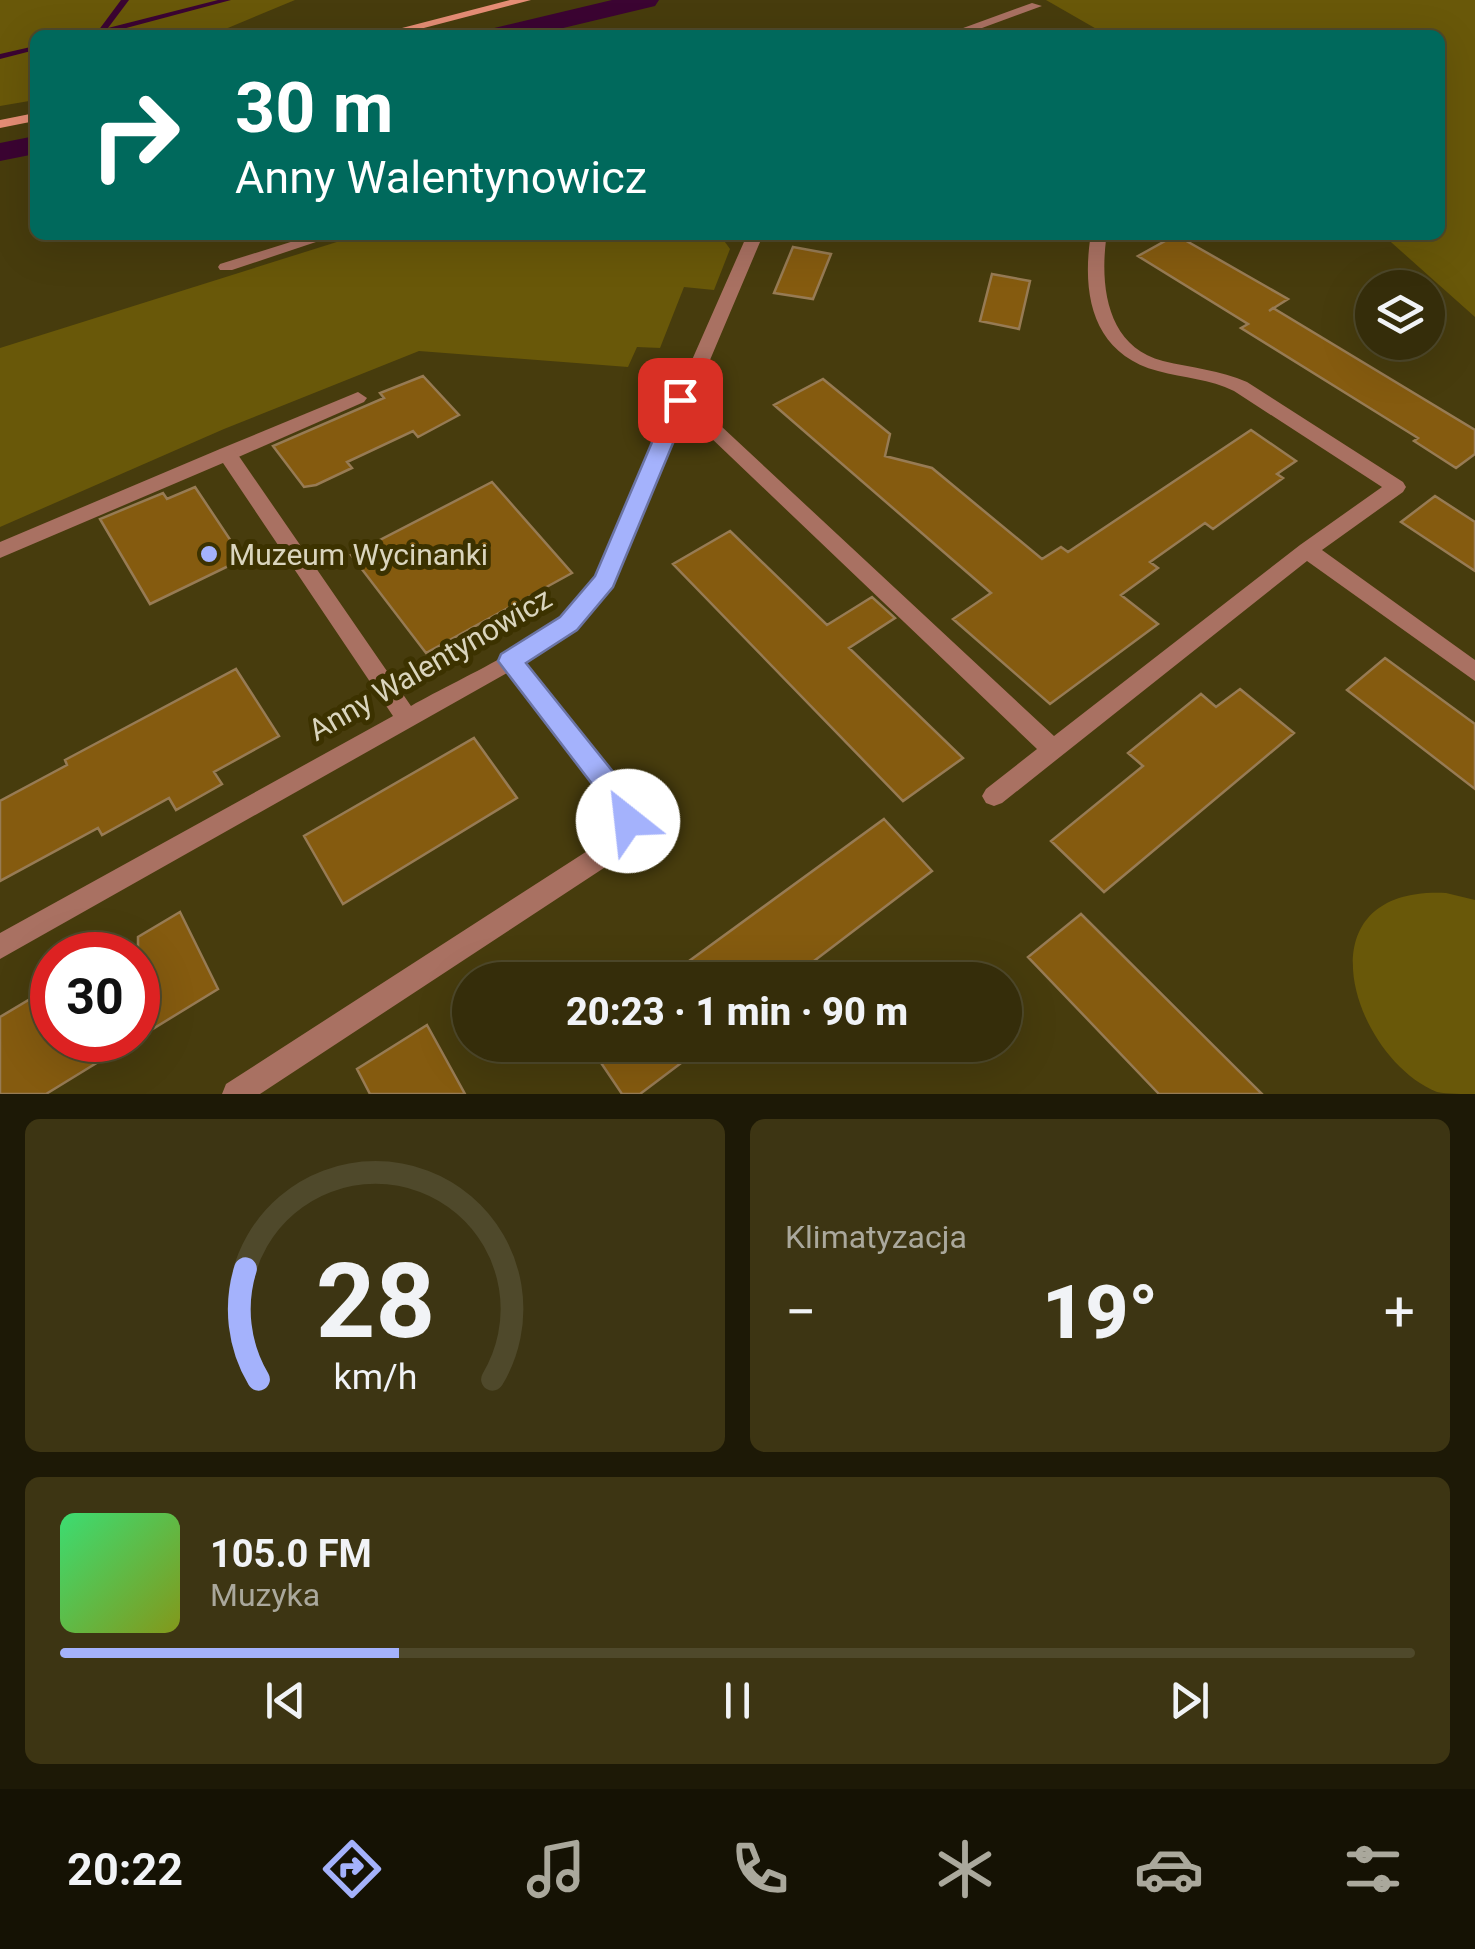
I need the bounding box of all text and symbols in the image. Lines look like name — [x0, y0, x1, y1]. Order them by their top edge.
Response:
text: 30 m — [235, 67, 393, 149]
icon: right — [70, 70, 200, 200]
text: Anny Walentynowicz — [235, 151, 647, 204]
map controls — [1355, 270, 1445, 360]
button: layers — [1355, 270, 1445, 360]
pin — [638, 358, 723, 443]
icon: arrive — [653, 373, 708, 428]
place label: Muzeum Wycinanki — [229, 537, 488, 572]
marker: Muzeum Wycinanki — [198, 543, 220, 565]
street label: Anny Walentynowicz — [302, 580, 558, 748]
position arrow — [576, 769, 680, 873]
speed limit sign: 30 — [30, 932, 160, 1062]
text: 20:23 · 1 min · 90 m — [566, 990, 908, 1034]
text: Klimatyzacja — [785, 1218, 967, 1256]
text: 28 — [315, 1241, 435, 1362]
text: 19° — [1042, 1268, 1158, 1356]
text: − — [785, 1280, 816, 1344]
text: + — [1384, 1280, 1415, 1344]
text: km/h — [333, 1356, 417, 1398]
text: 105.0 FM — [210, 1532, 372, 1576]
text: Muzyka — [210, 1576, 320, 1614]
icon: previous — [258, 1673, 313, 1728]
icon: pause — [710, 1673, 765, 1728]
icon: next — [1162, 1673, 1217, 1728]
icon: directions — [317, 1834, 387, 1904]
icon: music — [521, 1834, 591, 1904]
icon: phone — [725, 1834, 795, 1904]
icon: climate — [930, 1834, 1000, 1904]
icon: car — [1134, 1834, 1204, 1904]
icon: filters — [1338, 1834, 1408, 1904]
text: 20:22 — [67, 1843, 183, 1896]

